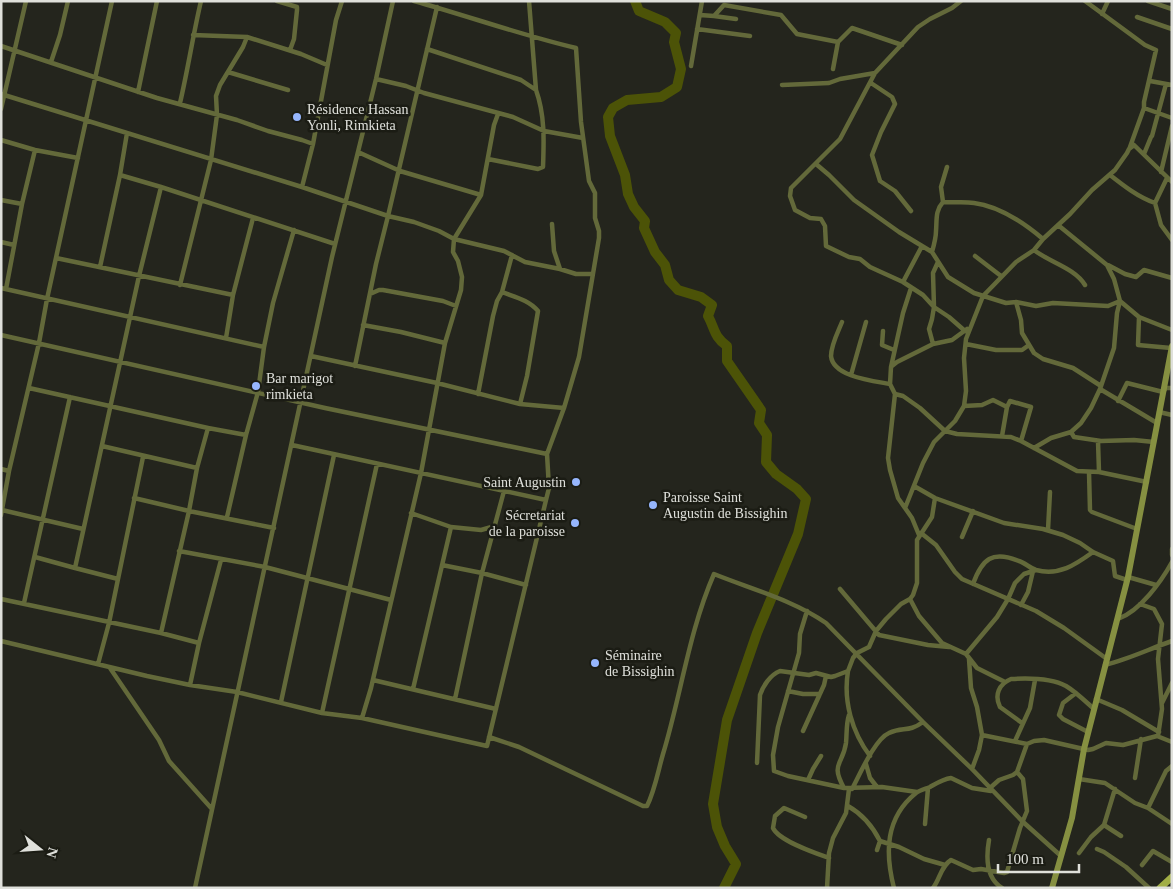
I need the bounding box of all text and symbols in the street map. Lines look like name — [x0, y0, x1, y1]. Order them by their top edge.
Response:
place label: Résidence Hassan Yonli, Rimkieta — [307, 102, 408, 133]
marker: Résidence Hassan Yonli, Rimkieta — [291, 111, 303, 123]
place label: Bar marigot rimkieta — [266, 371, 333, 402]
marker: Bar marigot rimkieta — [250, 380, 262, 392]
place label: Saint Augustin — [483, 475, 566, 490]
marker: Saint Augustin — [570, 476, 582, 488]
place label: Paroisse Saint Augustin de Bissighin — [663, 490, 787, 521]
marker: Paroisse Saint Augustin de Bissighin — [647, 499, 659, 511]
place label: Sécretariat de la paroisse — [489, 508, 565, 539]
marker: Sécretariat de la paroisse — [569, 517, 581, 529]
place label: Séminaire de Bissighin — [605, 648, 675, 679]
marker: Séminaire de Bissighin — [589, 657, 601, 669]
north arrow — [15, 824, 65, 874]
scale bar — [998, 842, 1079, 874]
text: N — [43, 846, 61, 860]
text: 100 m — [1006, 851, 1044, 867]

